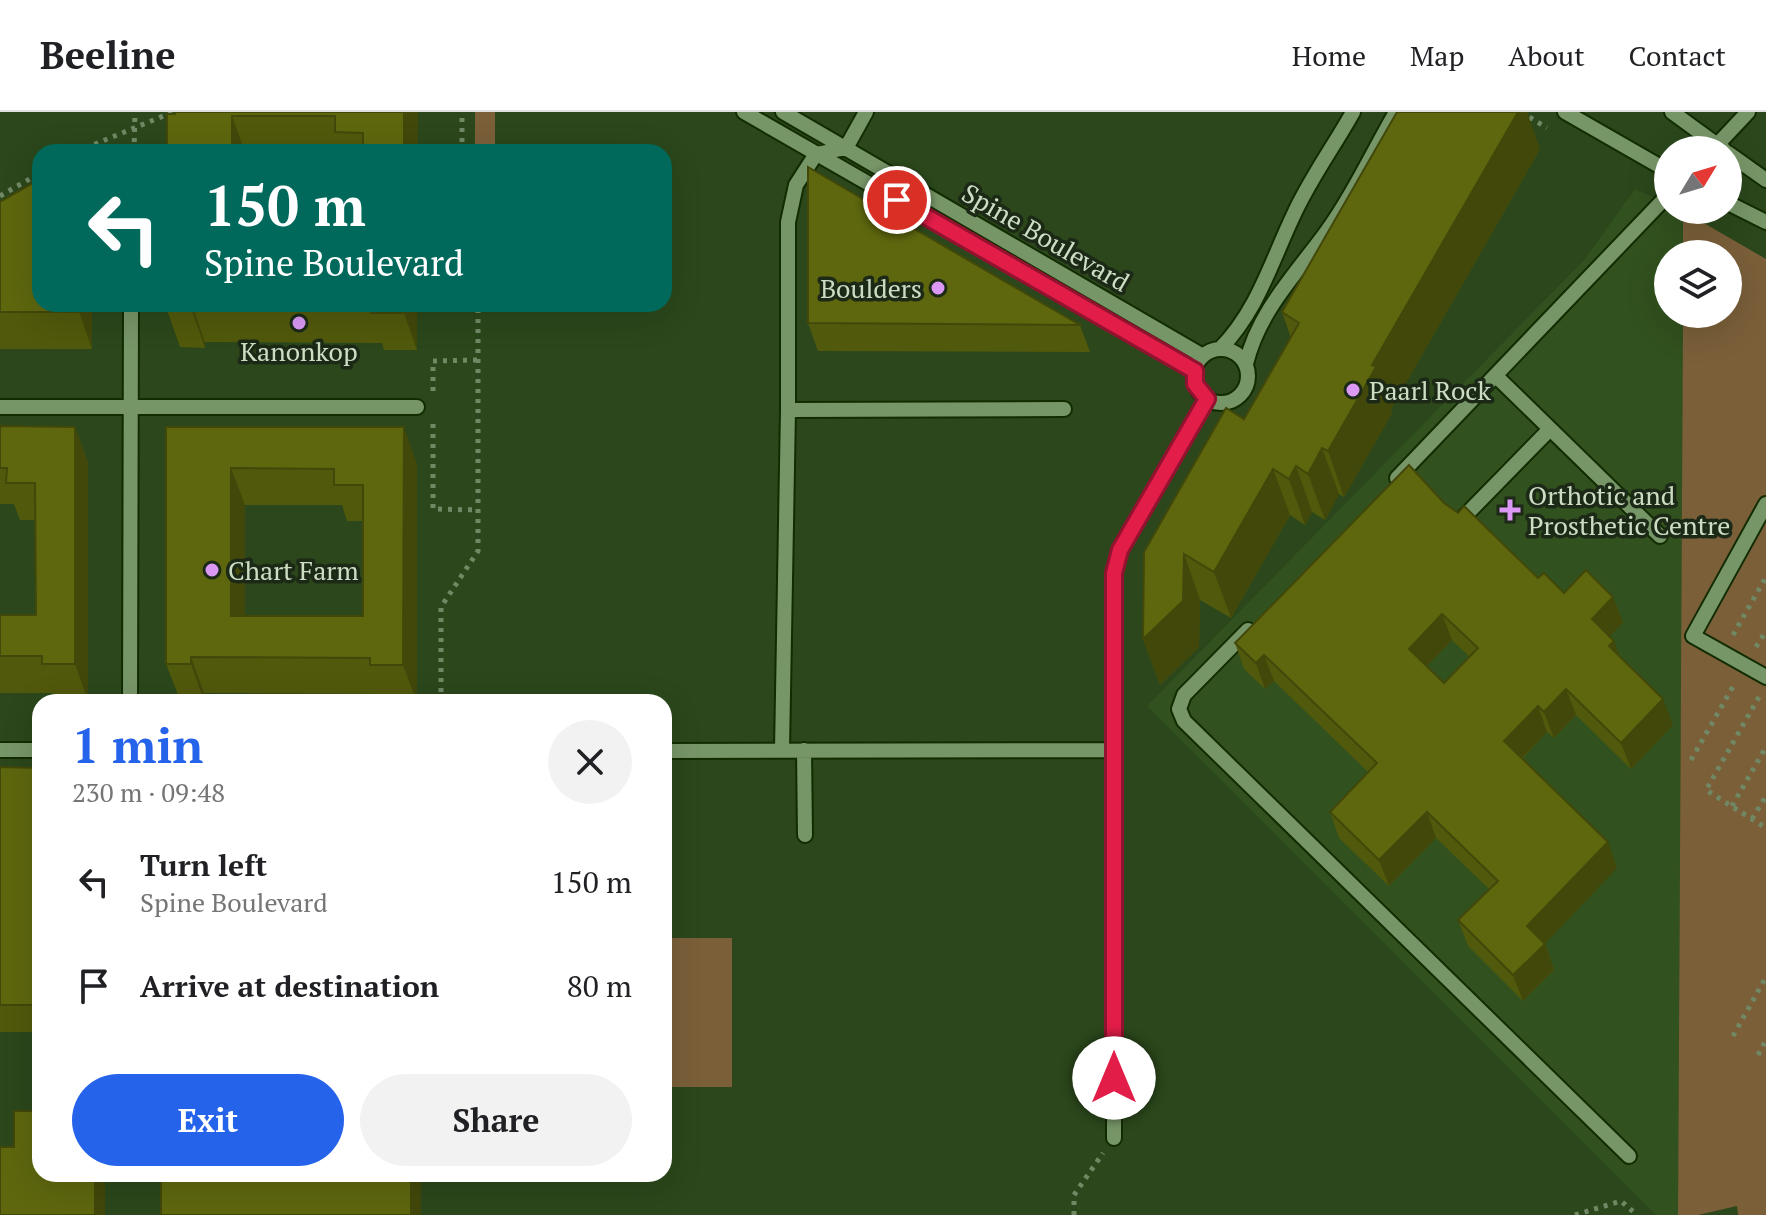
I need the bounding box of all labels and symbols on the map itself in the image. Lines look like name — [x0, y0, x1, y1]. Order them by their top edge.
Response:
north arrow — [1654, 136, 1742, 224]
pin — [863, 166, 931, 234]
street label: Spine Boulevard — [956, 175, 1136, 299]
place label: Boulders — [820, 271, 922, 305]
marker: Boulders — [929, 279, 947, 297]
marker: Kanonkop — [290, 314, 308, 332]
place label: Kanonkop — [240, 334, 358, 368]
place label: Paarl Rock — [1369, 373, 1491, 407]
marker: Paarl Rock — [1344, 381, 1362, 399]
place label: Orthotic and Prosthetic Centre — [1528, 478, 1730, 542]
marker: Orthotic and Prosthetic Centre — [1499, 499, 1521, 521]
place label: Chart Farm — [228, 553, 359, 587]
marker: Chart Farm — [203, 561, 221, 579]
position arrow — [1072, 1036, 1156, 1120]

